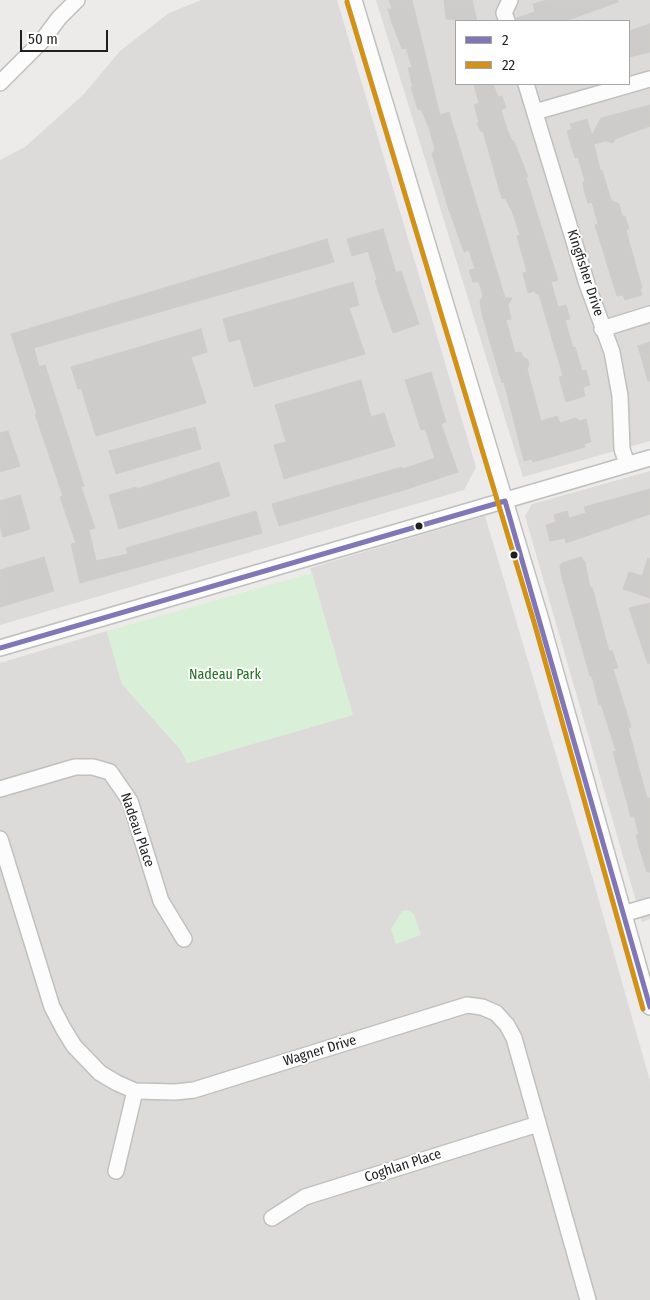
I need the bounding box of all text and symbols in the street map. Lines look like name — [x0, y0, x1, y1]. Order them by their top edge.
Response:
scale bar — [22, 20, 110, 52]
legend — [455, 20, 630, 85]
text: 50 m — [28, 30, 58, 48]
text: 2 — [502, 31, 509, 49]
text: 22 — [502, 56, 515, 74]
street label: Kingfisher Drive — [563, 227, 607, 319]
unlabelled marker — [414, 521, 424, 531]
unlabelled marker — [509, 550, 519, 560]
park label: Nadeau Park — [189, 667, 261, 683]
street label: Nadeau Place — [116, 791, 158, 869]
street label: Wagner Drive — [281, 1032, 359, 1070]
street label: Coghlan Place — [363, 1146, 443, 1186]

